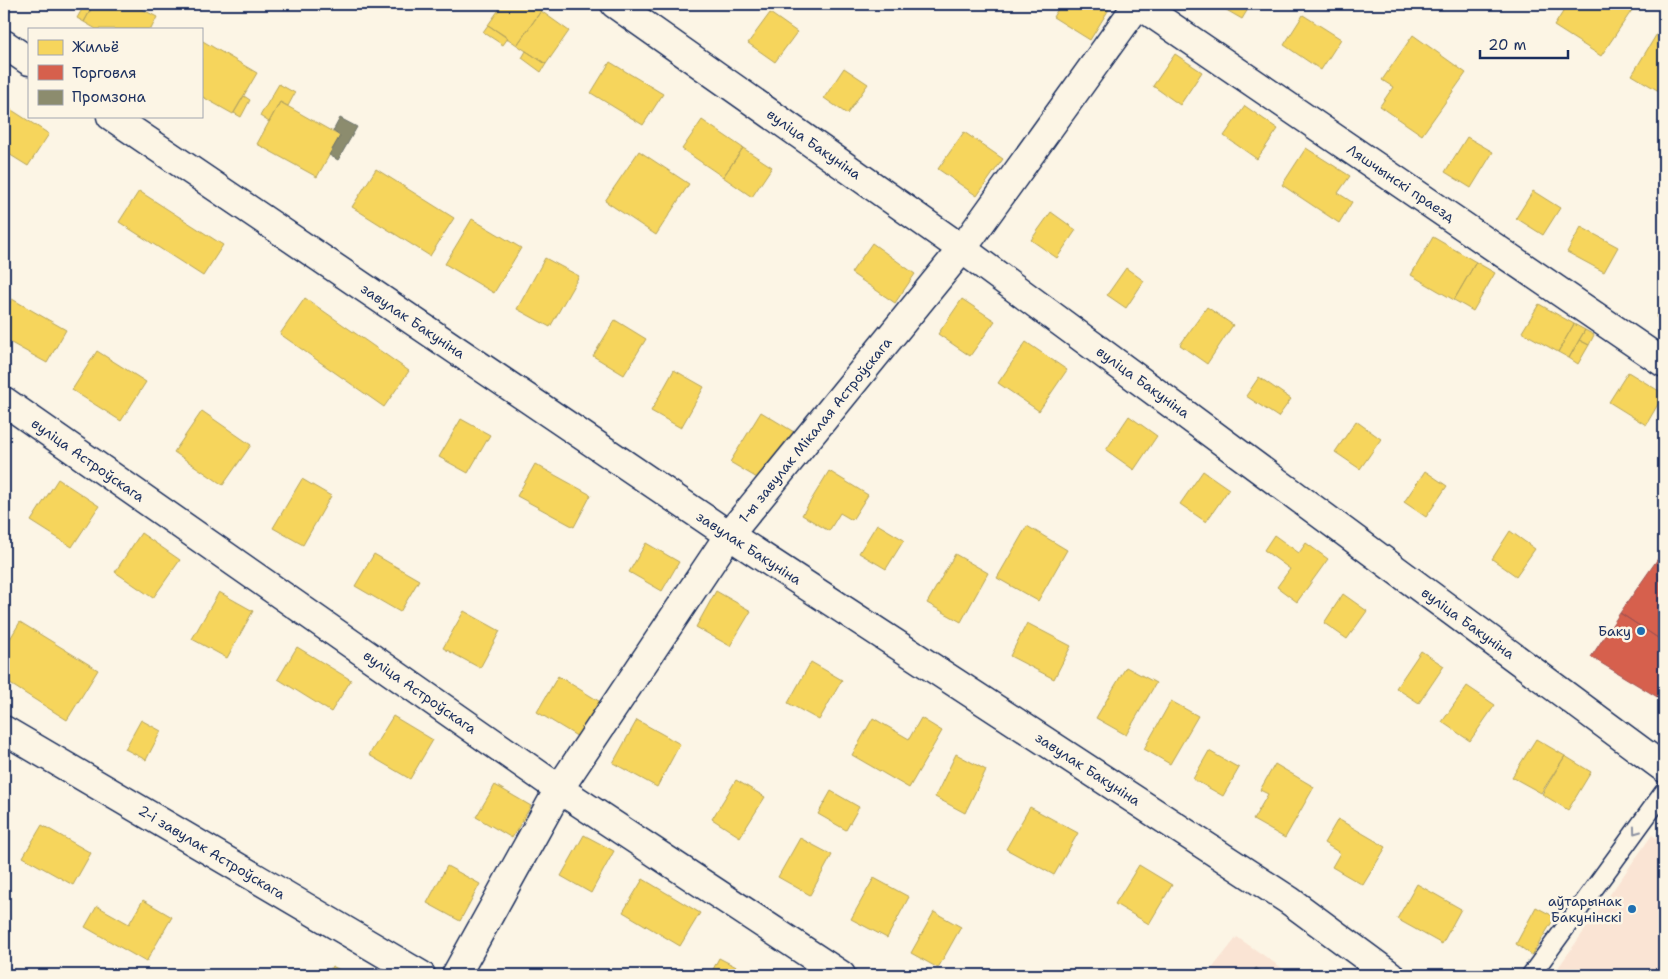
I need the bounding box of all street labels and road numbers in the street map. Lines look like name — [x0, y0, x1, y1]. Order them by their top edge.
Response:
street label: вуліца Бакуніна — [763, 105, 865, 183]
street label: Ляшчынскі праезд — [1344, 140, 1458, 226]
street label: завулак Бакуніна — [357, 279, 469, 363]
street label: 1-ы завулак Мікалая Астроўскага — [734, 333, 896, 526]
street label: вуліца Бакуніна — [1093, 342, 1193, 422]
street label: вуліца Астроўскага — [28, 414, 148, 506]
street label: завулак Бакуніна — [693, 507, 805, 589]
street label: вуліца Бакуніна — [1418, 583, 1518, 663]
street label: вуліца Астроўскага — [360, 646, 480, 738]
street label: завулак Бакуніна — [1032, 728, 1144, 810]
street label: 2-і завулак Астроўскага — [135, 801, 289, 903]

